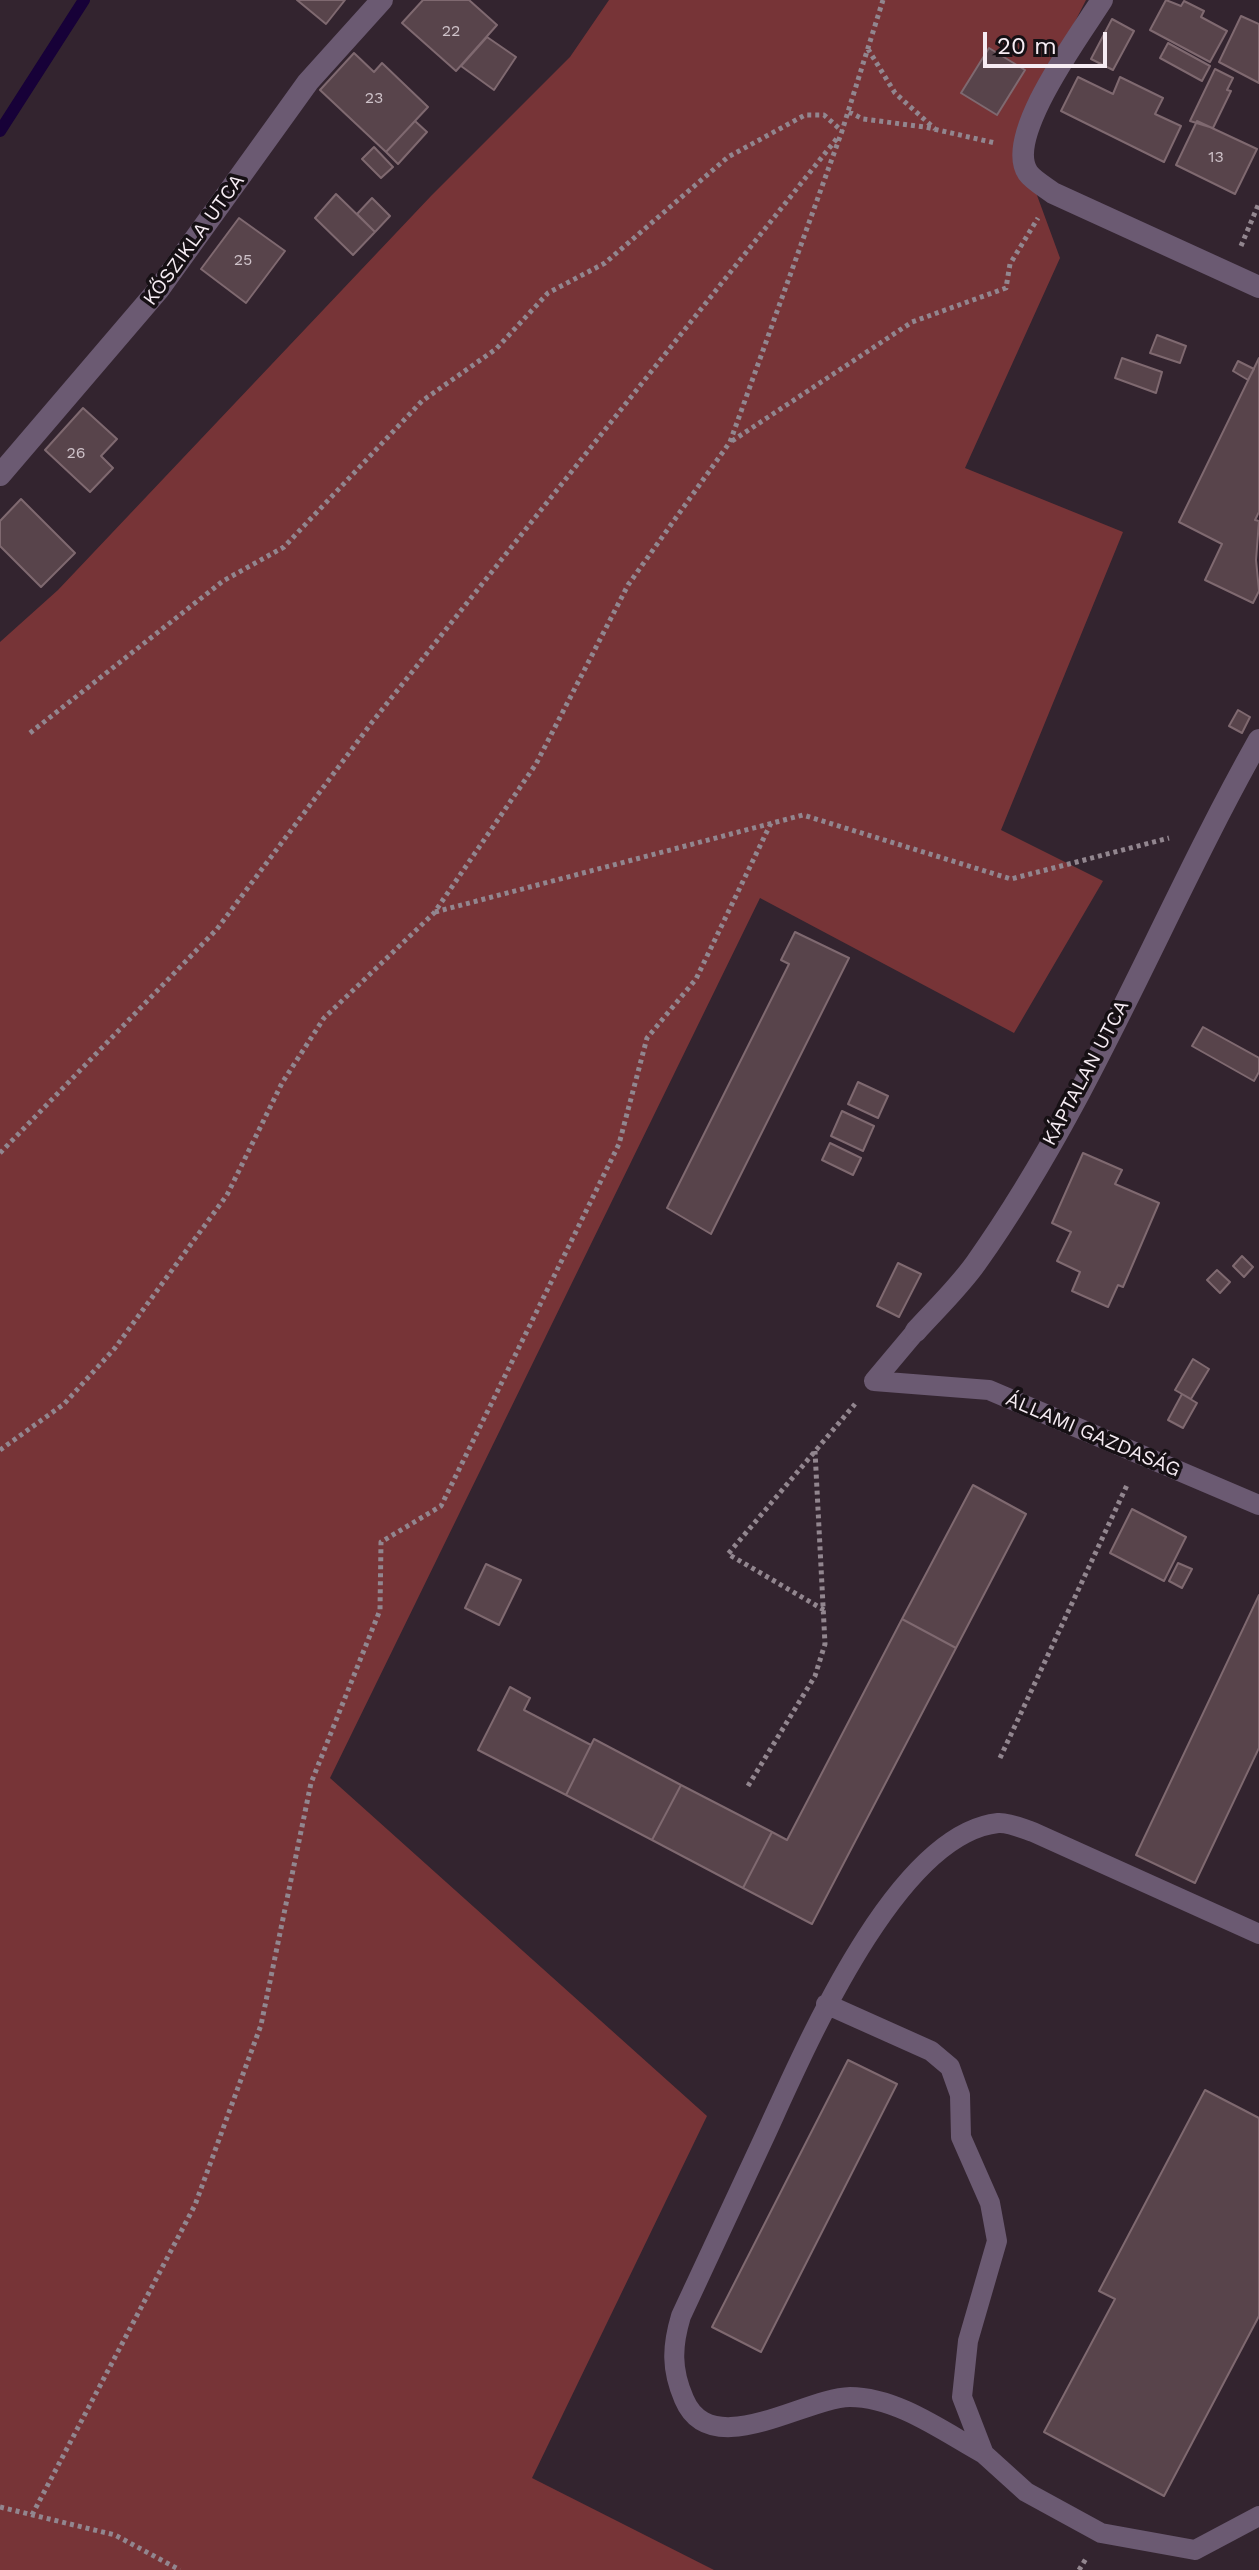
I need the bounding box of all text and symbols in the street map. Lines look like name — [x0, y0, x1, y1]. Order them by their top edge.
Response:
scale bar — [987, 16, 1111, 66]
house number: 22 — [442, 21, 460, 41]
text: 20 m — [997, 32, 1057, 60]
house number: 23 — [365, 88, 383, 108]
house number: 13 — [1208, 147, 1224, 167]
street label: KŐSZIKLA UTCA — [138, 170, 250, 310]
house number: 25 — [234, 250, 252, 270]
house number: 26 — [66, 443, 86, 463]
street label: KÁPTALAN UTCA — [1038, 996, 1134, 1150]
street label: ÁLLAMI GAZDASÁG — [1002, 1387, 1184, 1483]

